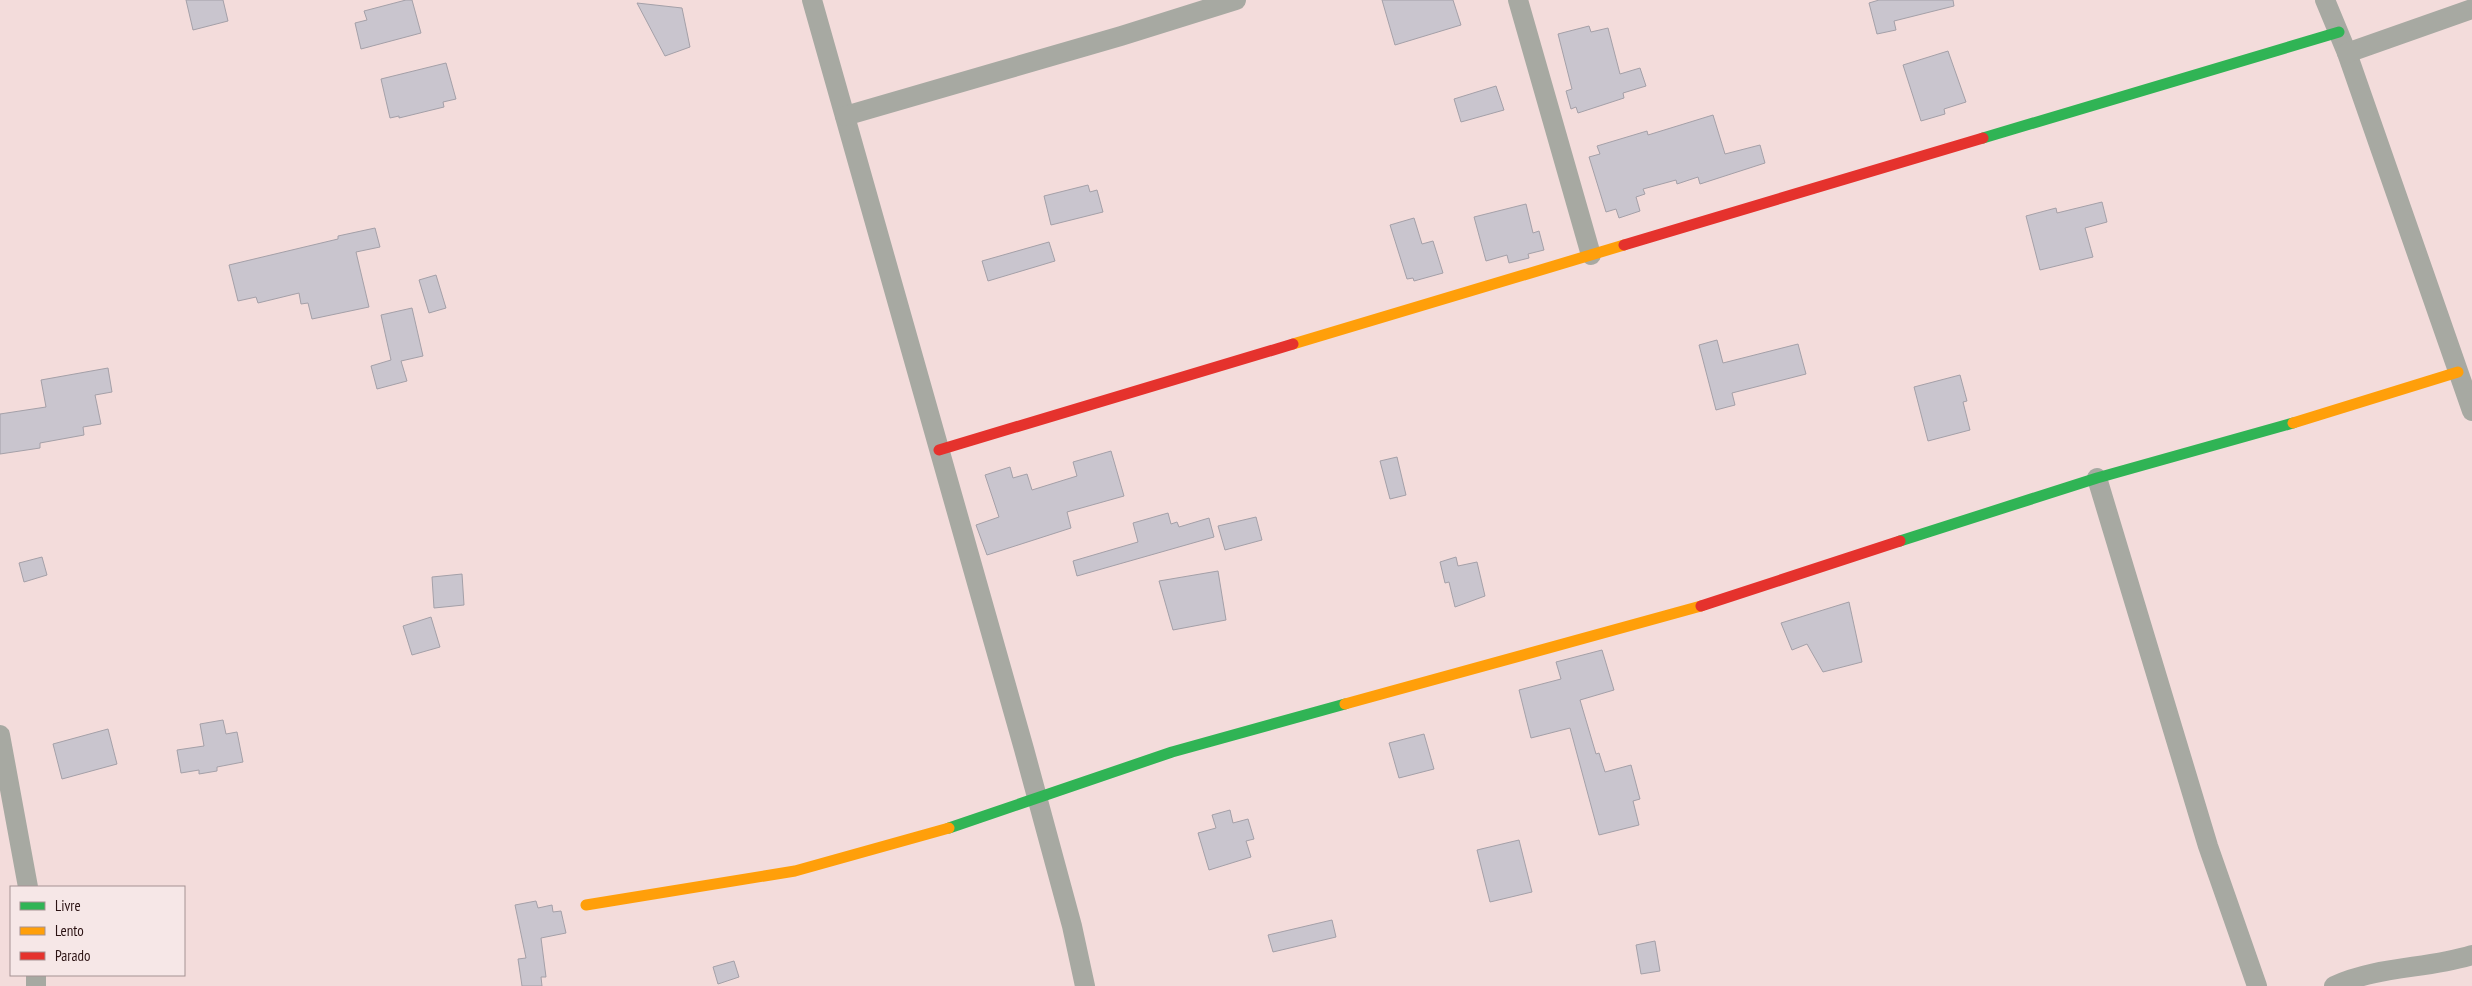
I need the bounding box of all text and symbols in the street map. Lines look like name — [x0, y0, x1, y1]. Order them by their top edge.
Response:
legend — [10, 886, 185, 976]
text: Livre — [55, 896, 81, 915]
text: Lento — [55, 921, 84, 940]
text: Parado — [55, 946, 90, 965]

